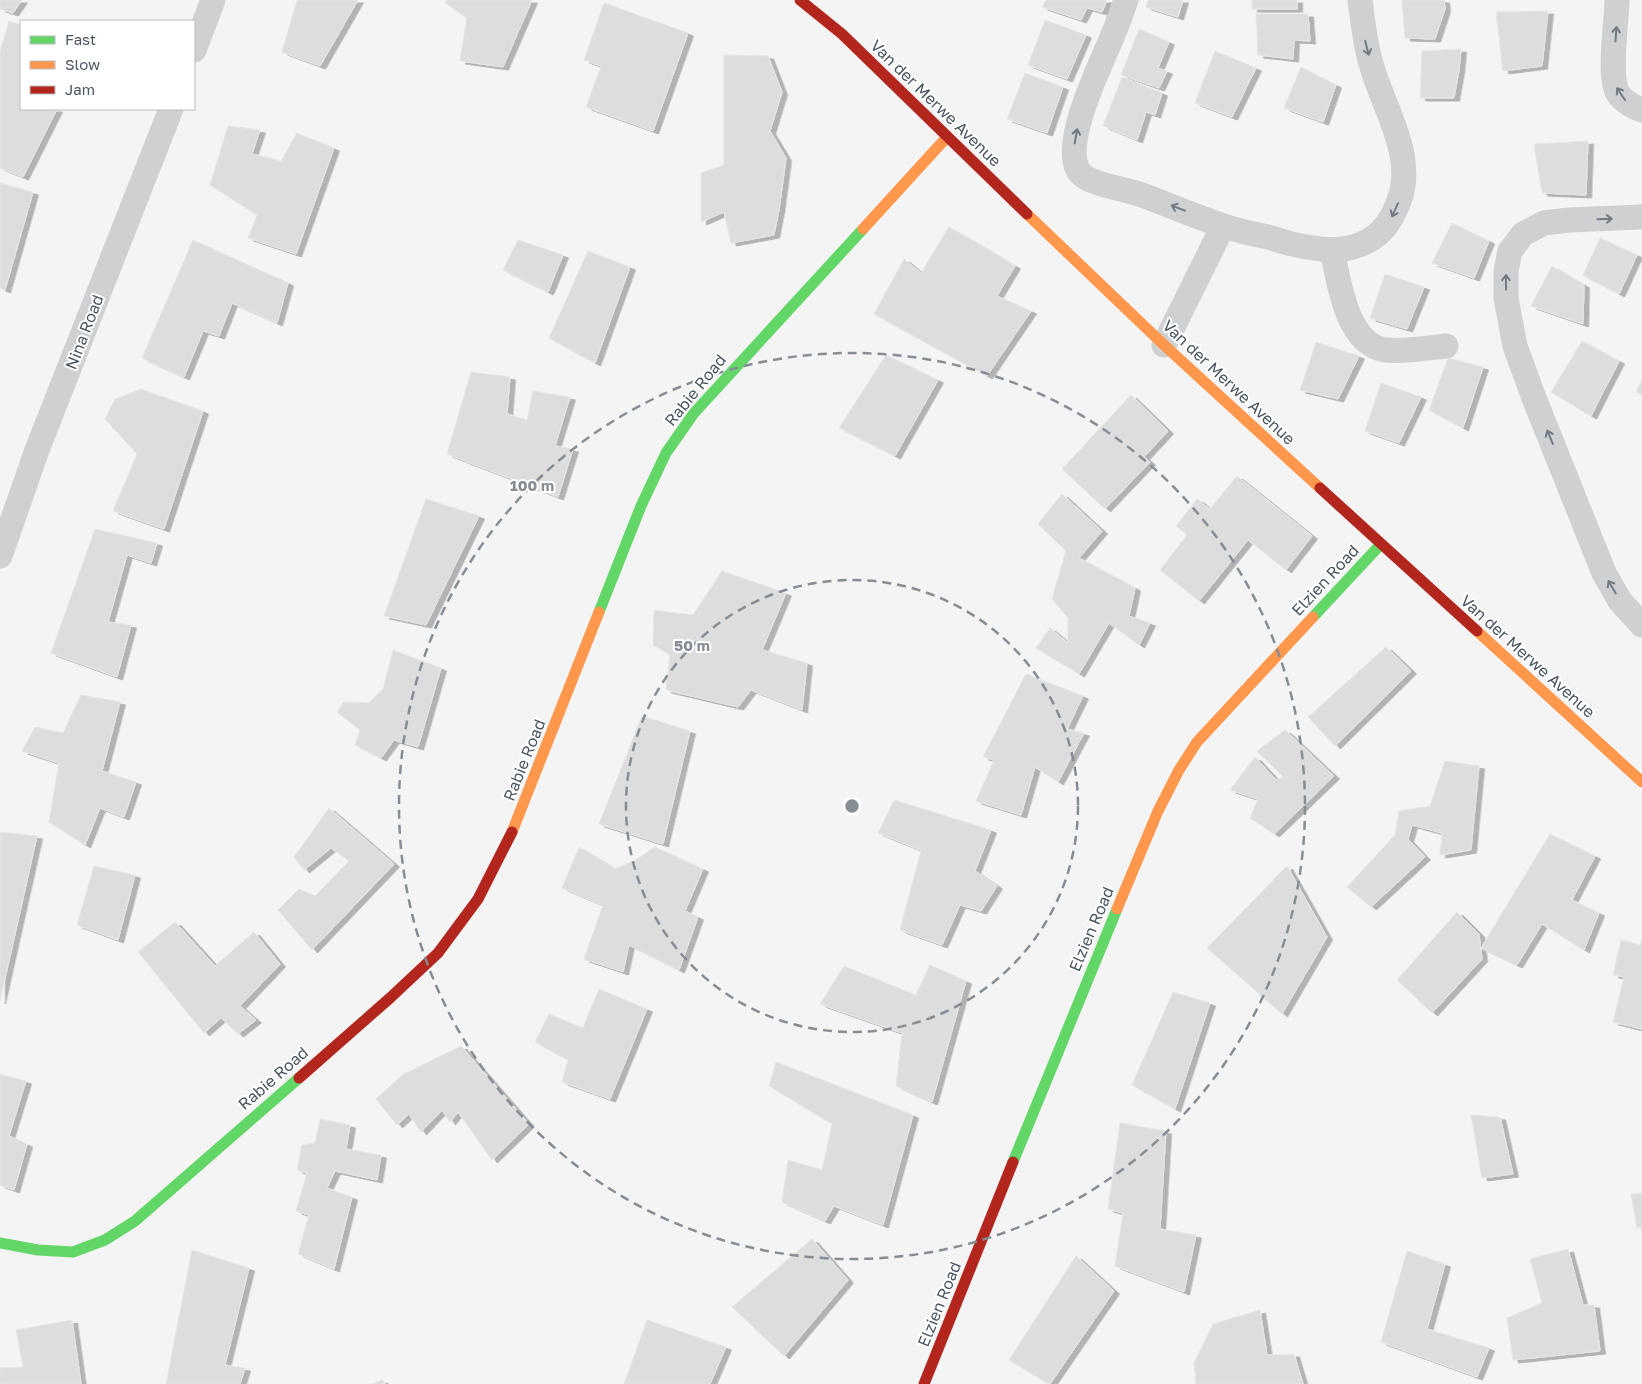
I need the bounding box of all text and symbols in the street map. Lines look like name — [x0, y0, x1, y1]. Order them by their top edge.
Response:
legend — [20, 20, 195, 110]
one-way arrow — [1611, 26, 1620, 42]
text: Fast — [65, 30, 96, 48]
street label: Van der Merwe Avenue — [866, 35, 1006, 171]
one-way arrow — [1363, 40, 1372, 56]
text: Slow — [65, 55, 100, 73]
text: Jam — [65, 80, 95, 98]
one-way arrow — [1616, 87, 1626, 101]
one-way arrow — [1072, 129, 1082, 145]
one-way arrow — [1389, 202, 1399, 217]
one-way arrow — [1171, 203, 1186, 212]
one-way arrow — [1597, 214, 1613, 223]
one-way arrow — [1501, 274, 1511, 290]
street label: Nina Road — [61, 292, 107, 372]
street label: Van der Merwe Avenue — [1158, 315, 1300, 449]
street label: Rabie Road — [660, 350, 730, 430]
one-way arrow — [1544, 430, 1554, 445]
text: 100 m — [510, 476, 554, 494]
street label: Elzien Road — [1287, 540, 1363, 620]
one-way arrow — [1607, 580, 1617, 594]
street label: Van der Merwe Avenue — [1457, 590, 1599, 722]
text: 50 m — [674, 636, 710, 654]
street label: Rabie Road — [499, 716, 549, 804]
centre of rings — [843, 797, 861, 815]
street label: Elzien Road — [1064, 884, 1118, 974]
street label: Rabie Road — [234, 1042, 312, 1114]
street label: Elzien Road — [913, 1259, 965, 1349]

